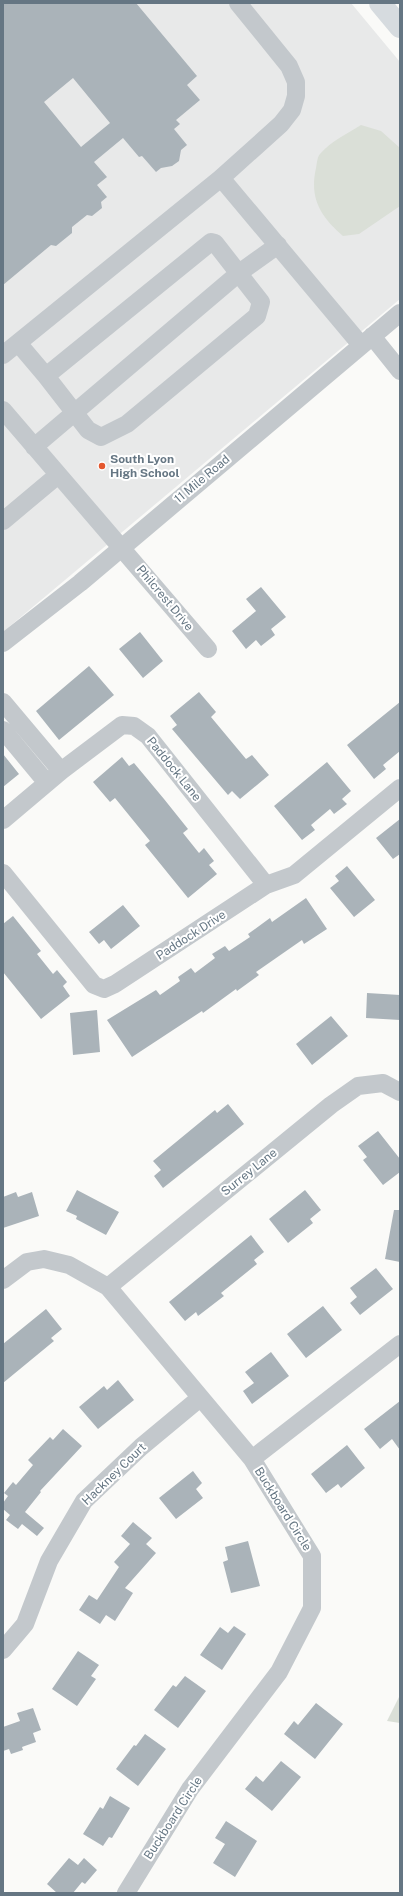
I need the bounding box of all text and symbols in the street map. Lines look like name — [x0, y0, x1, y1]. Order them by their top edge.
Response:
place label: South Lyon High School — [110, 452, 179, 480]
street label: 11 Mile Road — [172, 452, 232, 506]
marker: South Lyon High School — [97, 461, 107, 471]
street label: Philcrest Drive — [134, 562, 197, 634]
street label: Paddock Lane — [144, 734, 204, 804]
street label: Paddock Drive — [154, 907, 229, 963]
street label: Surrey Lane — [218, 1145, 280, 1199]
street label: Hackney Court — [79, 1440, 149, 1508]
street label: Buckboard Circle — [252, 1465, 314, 1554]
street label: Buckboard Circle — [141, 1774, 205, 1862]

